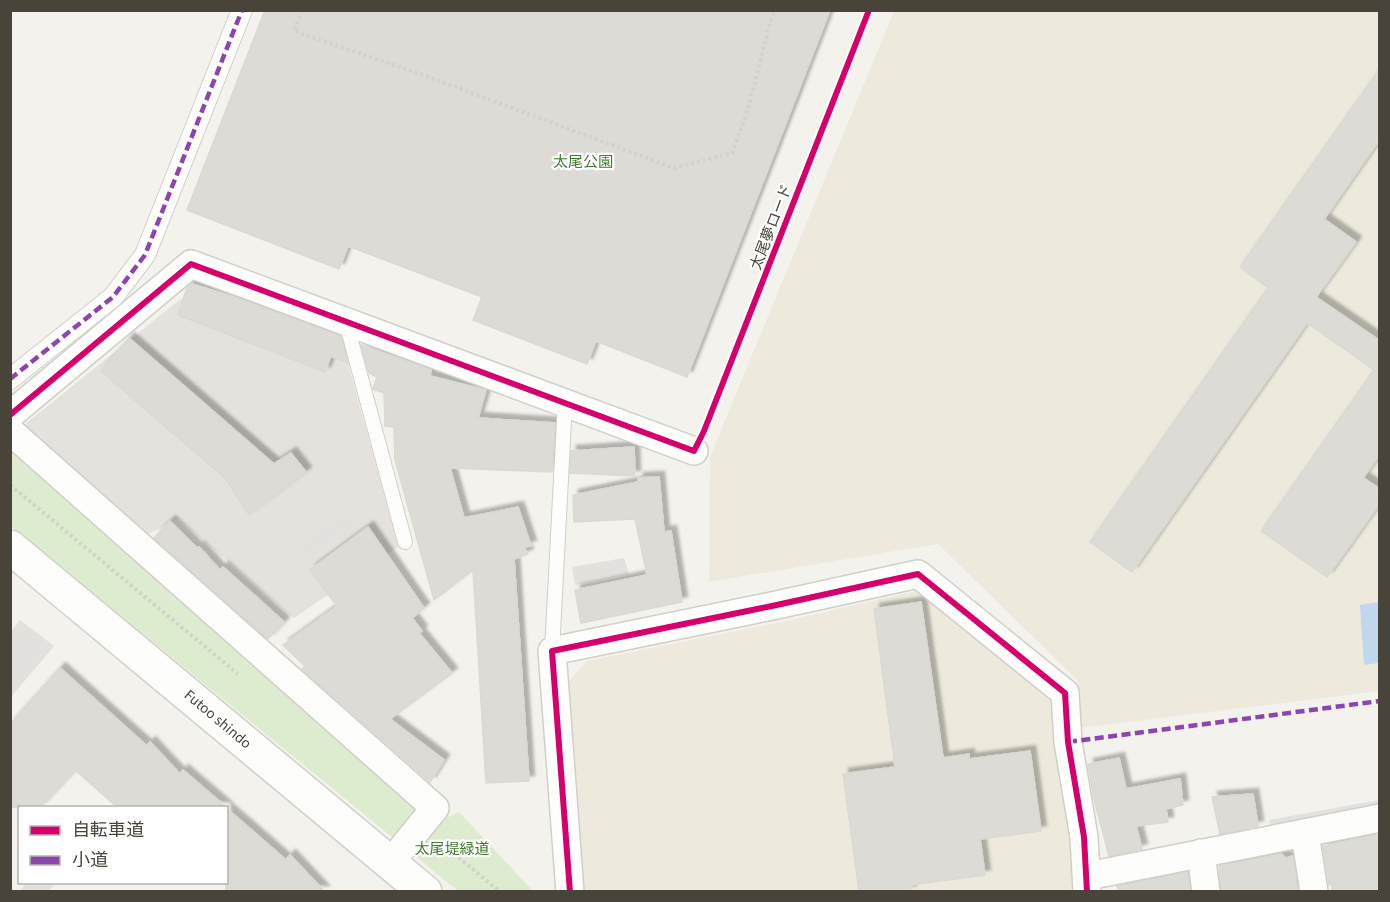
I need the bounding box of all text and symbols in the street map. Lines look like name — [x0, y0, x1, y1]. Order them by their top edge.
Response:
park label: 太尾公園 — [553, 152, 613, 173]
street label: 太尾夢ロード — [746, 181, 797, 273]
street label: Futoo shindo — [179, 685, 256, 754]
legend — [18, 806, 228, 884]
text: 自転車道 — [72, 818, 144, 843]
park label: 太尾堤緑道 — [414, 839, 490, 860]
text: 小道 — [72, 848, 108, 873]

